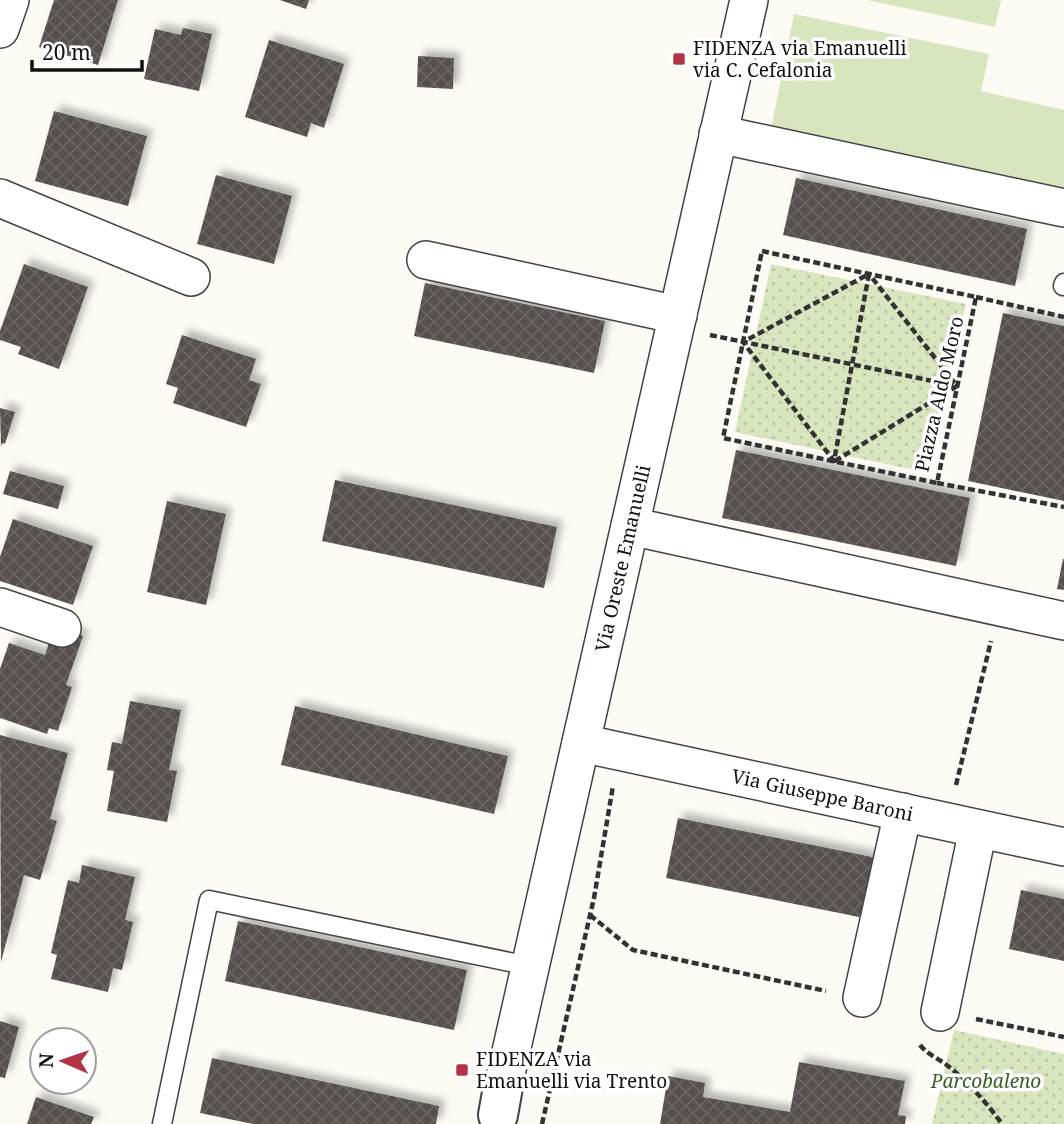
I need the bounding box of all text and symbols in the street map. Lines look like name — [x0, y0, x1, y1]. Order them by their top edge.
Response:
scale bar — [32, 28, 142, 72]
place label: FIDENZA via Emanuelli via C. Cefalonia — [693, 35, 906, 83]
text: 20 m — [42, 38, 91, 66]
marker: FIDENZA via Emanuelli via C. Cefalonia — [671, 51, 687, 67]
street label: Piazza Aldo Moro — [908, 314, 970, 474]
street label: Via Oreste Emanuelli — [589, 462, 656, 654]
street label: Via Giuseppe Baroni — [729, 763, 916, 827]
north arrow — [28, 1026, 98, 1096]
place label: FIDENZA via Emanuelli via Trento — [476, 1046, 667, 1094]
text: N — [33, 1052, 59, 1068]
marker: FIDENZA via Emanuelli via Trento — [454, 1062, 470, 1078]
park label: Parcobaleno — [930, 1068, 1041, 1094]

